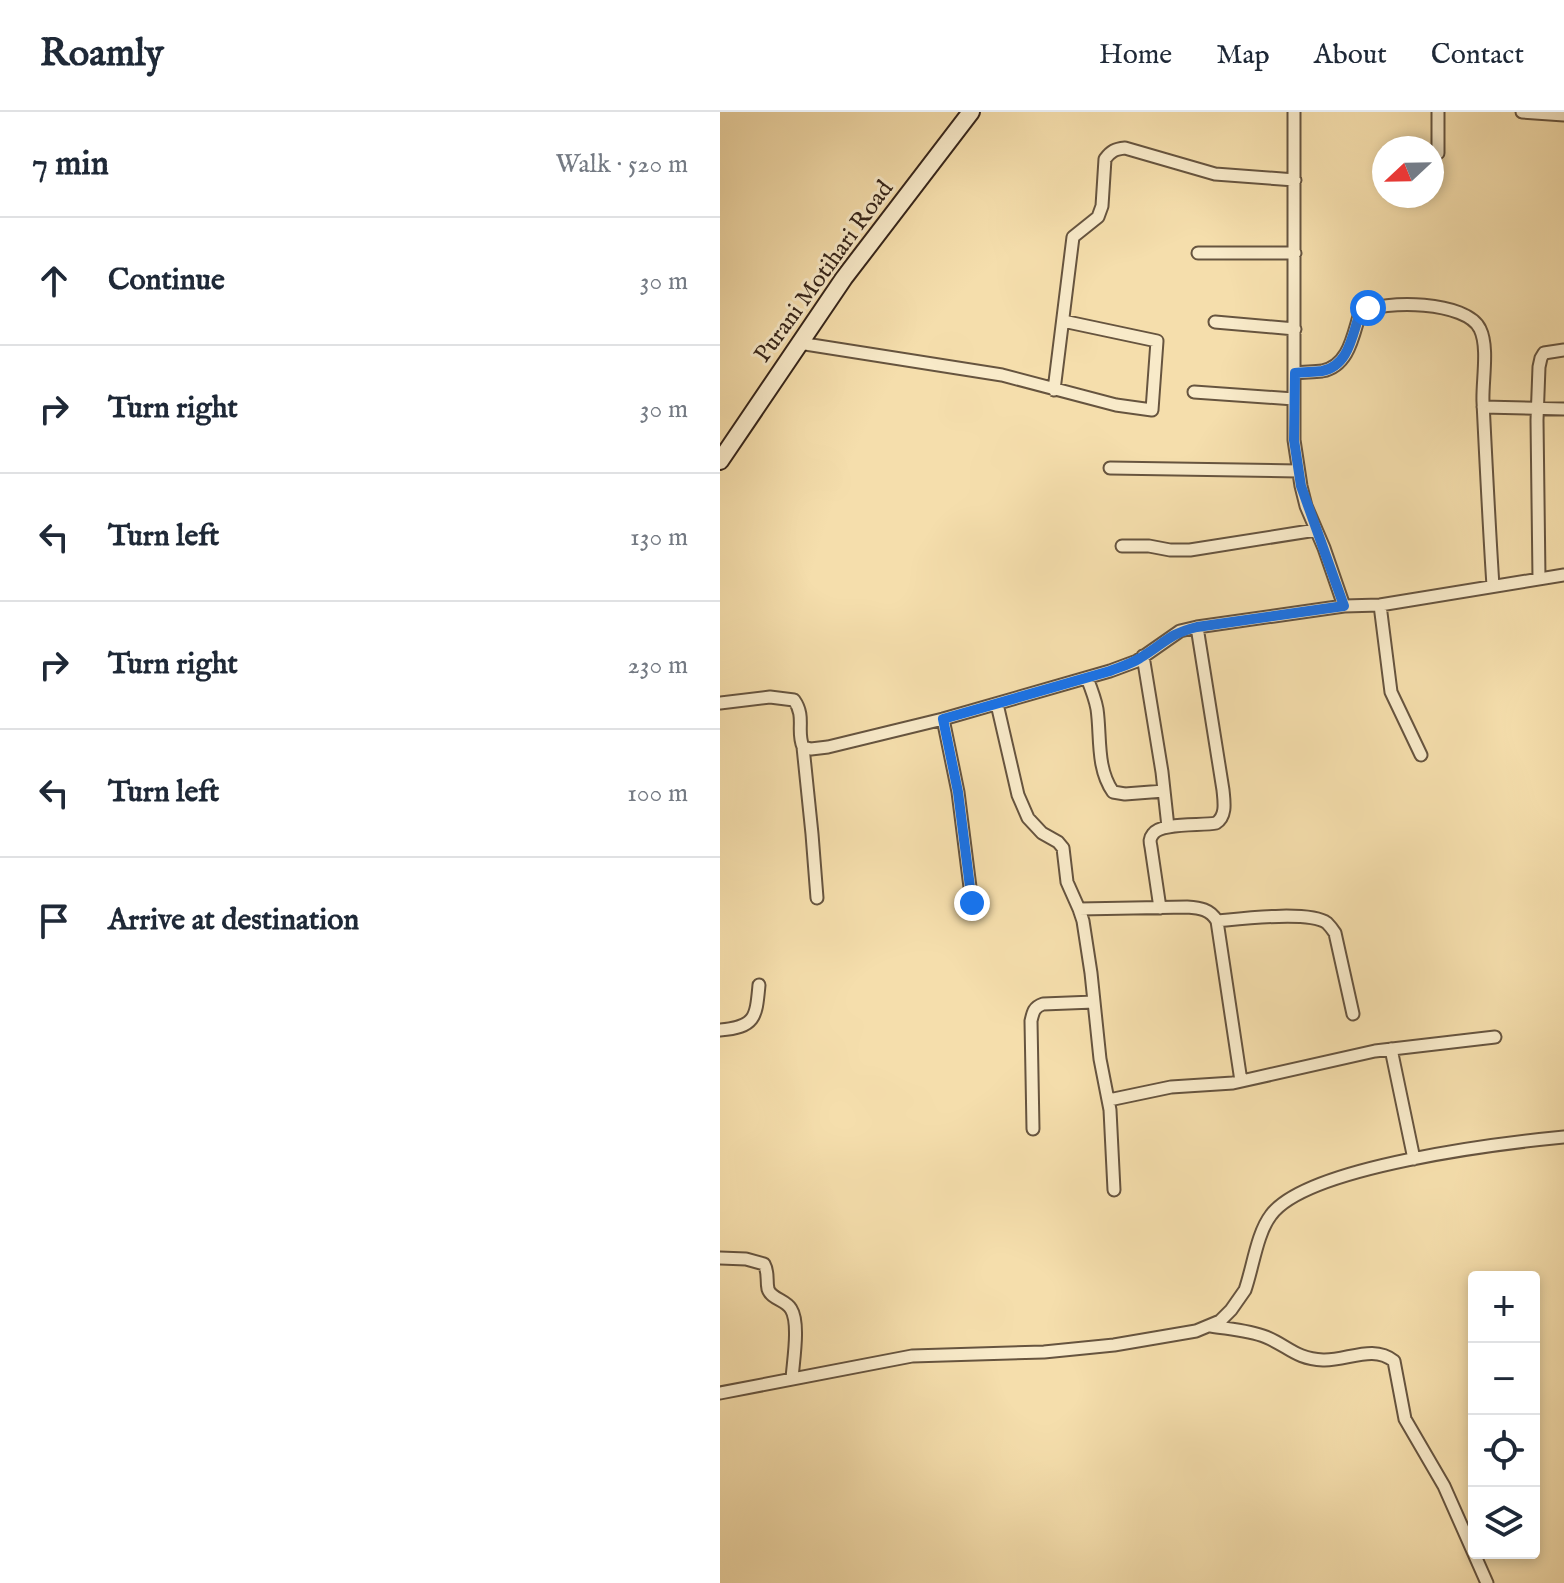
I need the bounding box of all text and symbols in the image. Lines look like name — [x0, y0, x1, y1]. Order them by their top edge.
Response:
text: Roamly — [40, 31, 164, 79]
text: Home — [1099, 38, 1172, 73]
text: Map — [1216, 38, 1270, 73]
text: About — [1314, 38, 1387, 73]
text: Contact — [1431, 38, 1524, 73]
north arrow — [1372, 136, 1444, 208]
text: 7 min — [32, 143, 109, 186]
text: Walk · 520 m — [555, 148, 688, 181]
street label: Purani Motihari Road — [748, 175, 901, 369]
icon: ahead — [32, 259, 76, 303]
text: Continue — [108, 262, 225, 300]
text: 30 m — [640, 265, 688, 298]
route start — [1350, 290, 1386, 326]
icon: right — [32, 387, 76, 431]
text: Turn right — [108, 390, 238, 428]
text: 30 m — [640, 393, 688, 426]
icon: left — [32, 515, 76, 559]
text: Turn left — [108, 518, 219, 556]
text: 130 m — [630, 521, 688, 554]
icon: right — [32, 643, 76, 687]
text: Turn right — [108, 646, 238, 684]
text: 230 m — [628, 649, 688, 682]
icon: left — [32, 771, 76, 815]
text: Turn left — [108, 774, 219, 812]
text: 100 m — [627, 777, 688, 810]
route end — [954, 885, 990, 921]
icon: arrive — [32, 899, 76, 943]
text: Arrive at destination — [108, 902, 359, 940]
map controls — [1468, 1271, 1540, 1559]
button: + — [1468, 1271, 1540, 1343]
button: − — [1468, 1343, 1540, 1415]
button: locate — [1468, 1415, 1540, 1487]
button: layers — [1468, 1487, 1540, 1559]

